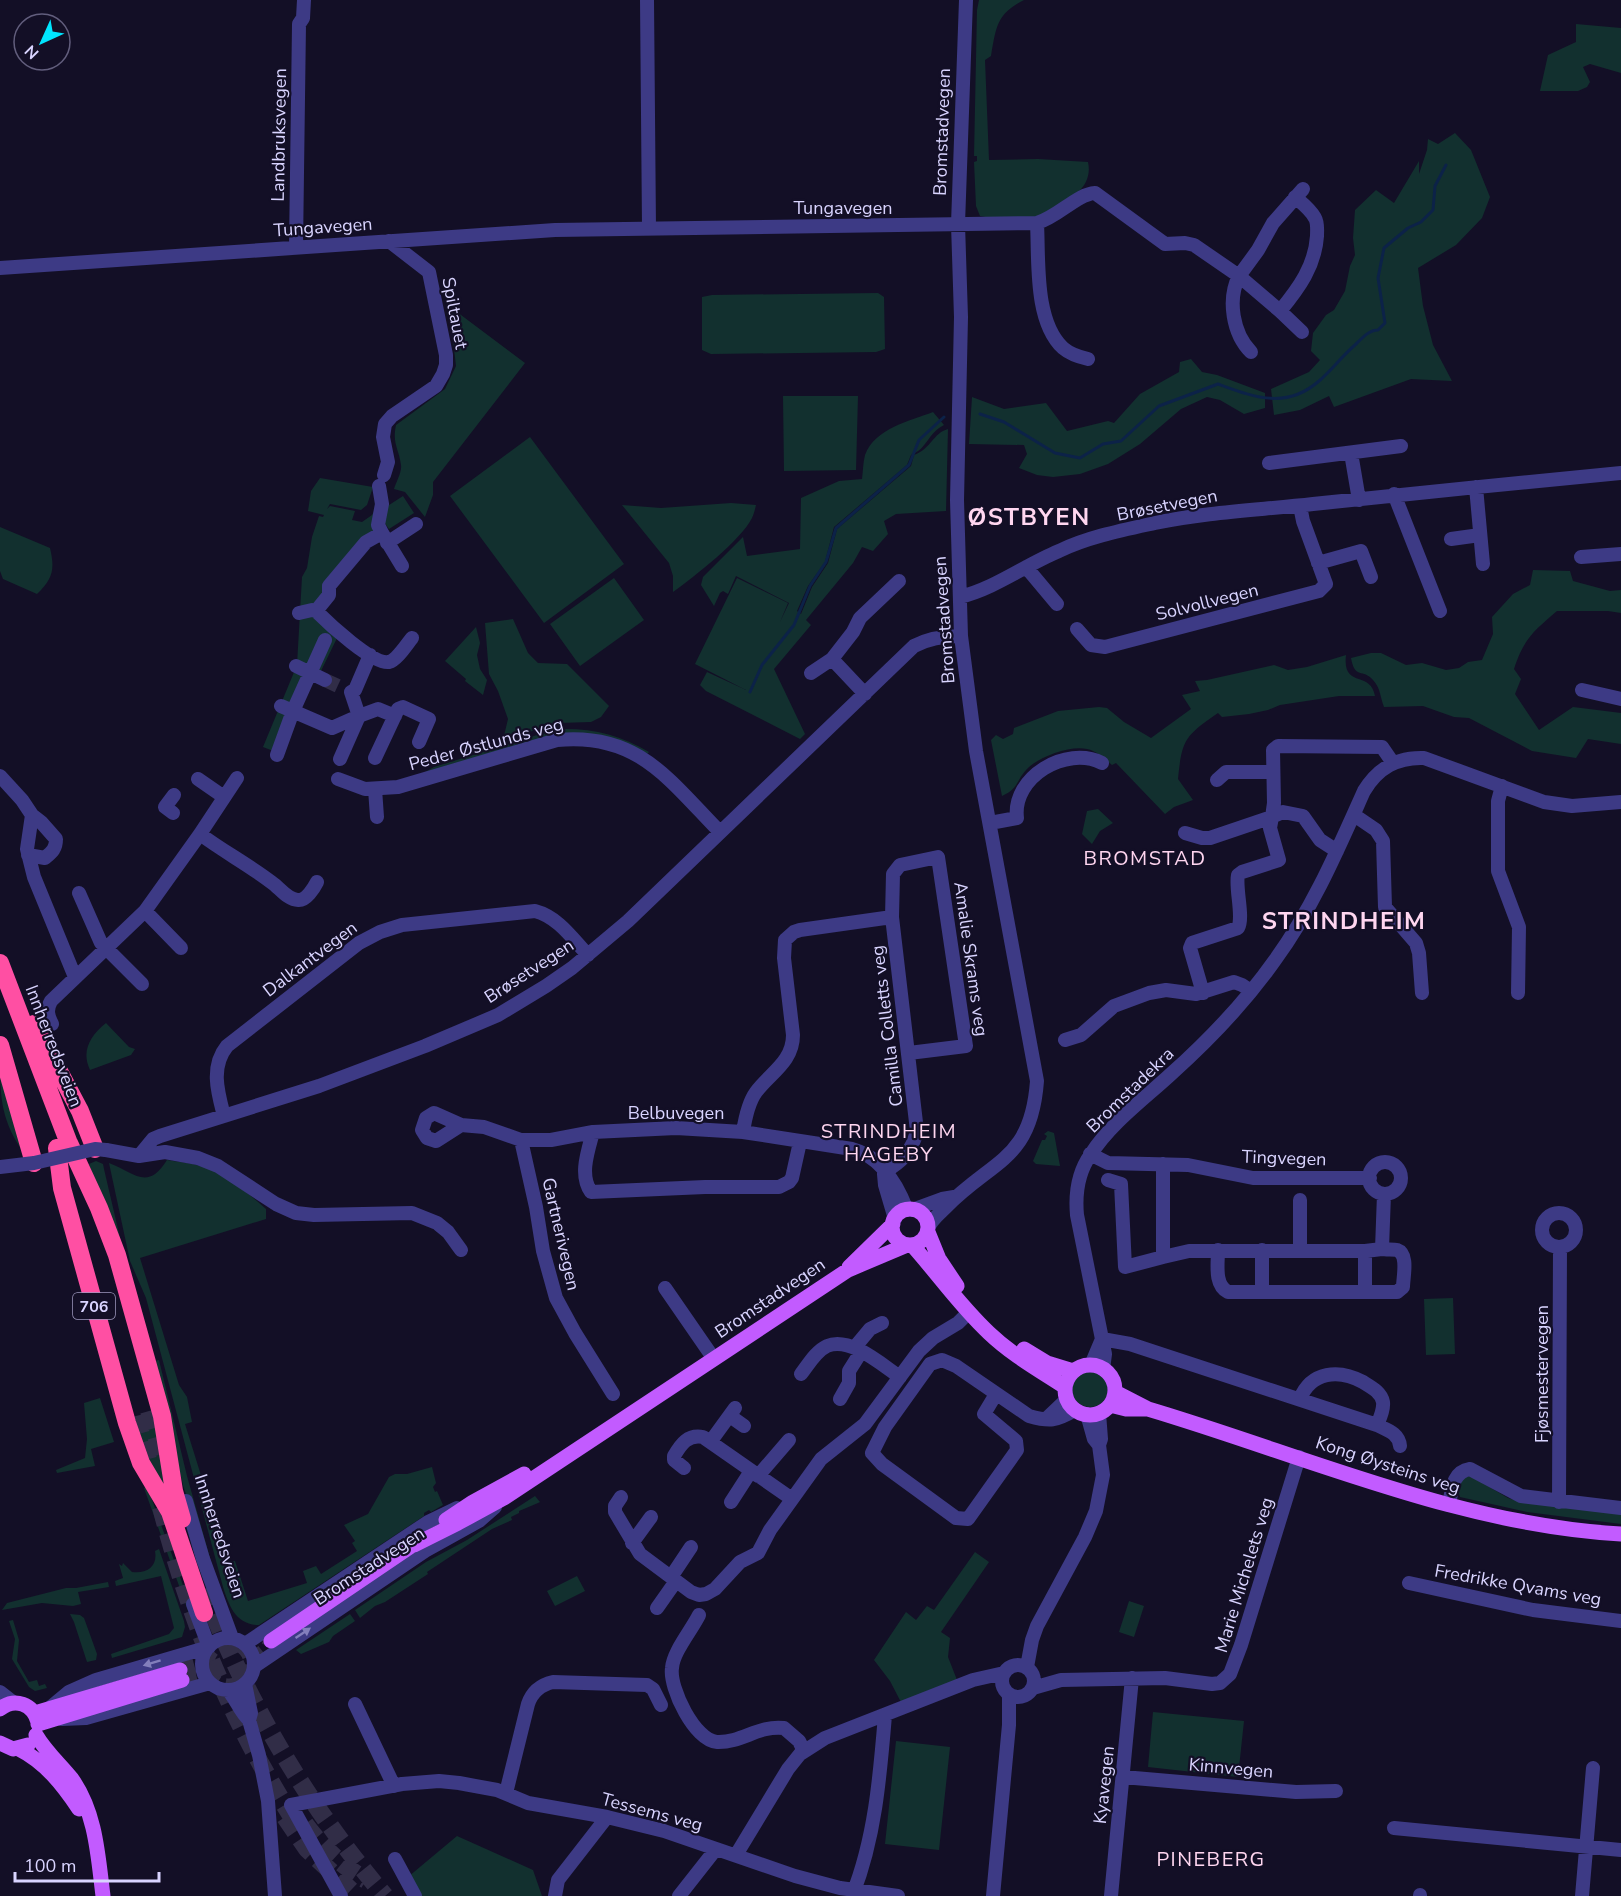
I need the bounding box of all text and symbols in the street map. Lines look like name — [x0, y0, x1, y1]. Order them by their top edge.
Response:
north arrow — [12, 12, 72, 72]
text: N — [20, 40, 44, 64]
street label: Landbruksvegen — [266, 68, 292, 202]
street label: Bromstadvegen — [928, 68, 956, 196]
street label: Tungavegen — [794, 196, 892, 220]
street label: Tungavegen — [273, 212, 373, 242]
street label: Spiltauet — [436, 275, 474, 352]
street label: Brøsetvegen — [1115, 483, 1219, 527]
district label: ØSTBYEN — [967, 501, 1091, 533]
street label: Bromstadvegen — [928, 555, 960, 685]
street label: Solvollvegen — [1153, 578, 1261, 626]
street label: Peder Østlunds veg — [406, 712, 566, 776]
district label: BROMSTAD — [1083, 845, 1207, 872]
street label: Amalie Skrams veg — [948, 880, 994, 1038]
district label: STRINDHEIM — [1262, 905, 1426, 937]
street label: Dalkantvegen — [258, 916, 362, 1002]
street label: Brøsetvegen — [480, 933, 578, 1009]
street label: Camilla Colletts veg — [865, 944, 909, 1108]
street label: Innherredsveien — [20, 982, 88, 1110]
street label: Bromstadekra — [1081, 1042, 1179, 1138]
street label: Belbuvegen — [628, 1101, 724, 1125]
district label: STRINDHEIM HAGEBY — [821, 1118, 957, 1168]
street label: Tingvegen — [1241, 1145, 1327, 1171]
street label: Gartnerivegen — [536, 1175, 586, 1293]
street label: Bromstadvegen — [710, 1252, 830, 1344]
road number: 706 — [73, 1293, 115, 1319]
street label: Fjøsmestervegen — [1530, 1305, 1554, 1443]
street label: Kong Øysteins veg — [1313, 1430, 1463, 1500]
street label: Innherredsveien — [189, 1471, 251, 1601]
street label: Marie Michelets veg — [1209, 1494, 1279, 1656]
street label: Bromstadvegen — [309, 1521, 429, 1611]
street label: Fredrikke Qvams veg — [1433, 1559, 1603, 1611]
one-way arrow — [295, 1628, 311, 1639]
one-way arrow — [143, 1659, 161, 1668]
street label: Kyavegen — [1088, 1745, 1120, 1825]
street label: Kinnvegen — [1188, 1752, 1274, 1784]
street label: Tessems veg — [599, 1787, 705, 1837]
scale bar — [15, 1845, 159, 1883]
district label: PINEBERG — [1156, 1846, 1266, 1873]
text: 100 m — [24, 1854, 76, 1878]

